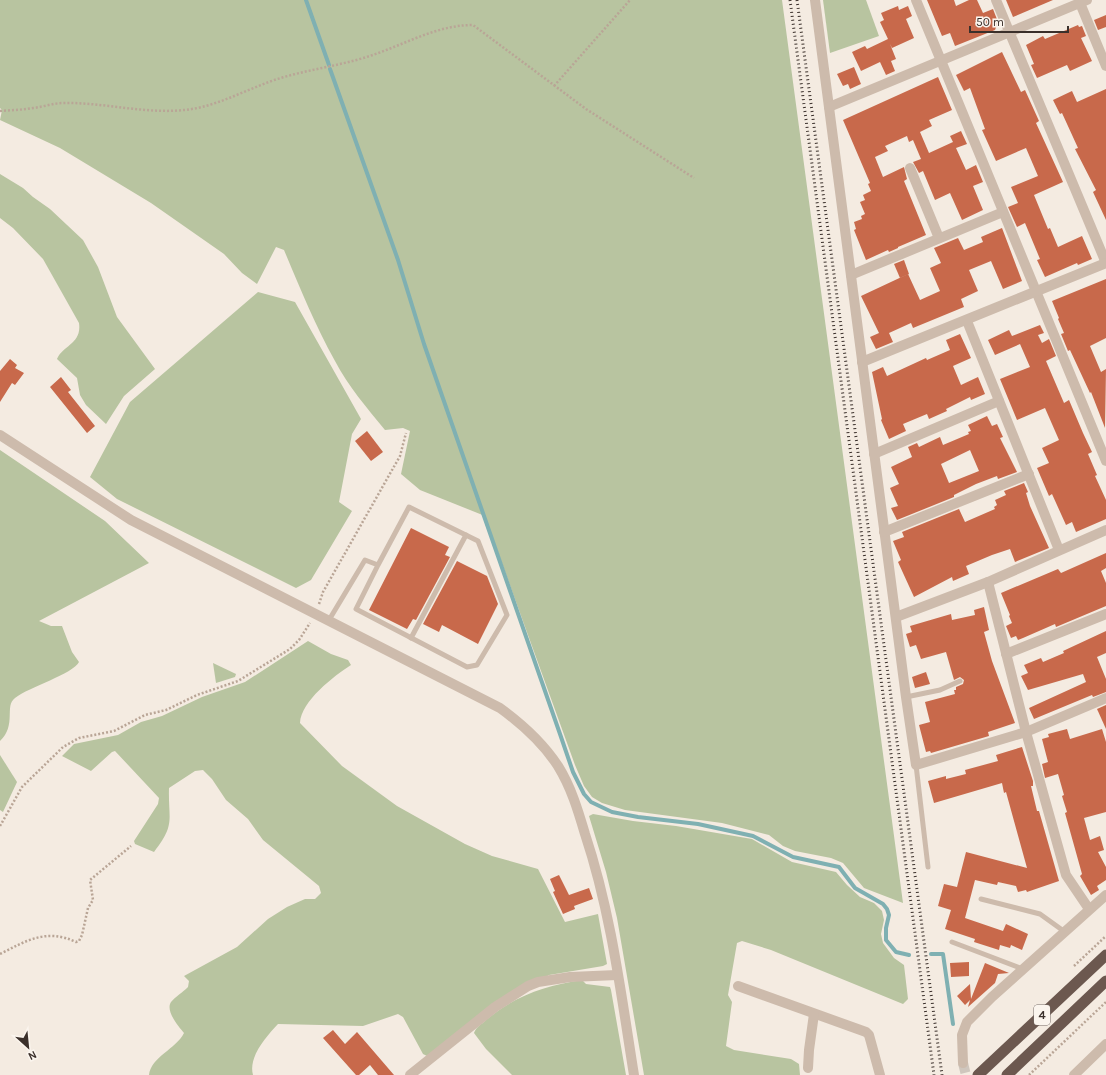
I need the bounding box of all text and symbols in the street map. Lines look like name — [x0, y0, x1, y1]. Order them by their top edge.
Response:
scale bar — [970, 8, 1068, 34]
text: 50 m — [976, 15, 1004, 29]
road number: 4 — [1034, 1005, 1050, 1025]
north arrow — [8, 1027, 48, 1067]
text: N — [26, 1048, 39, 1063]

